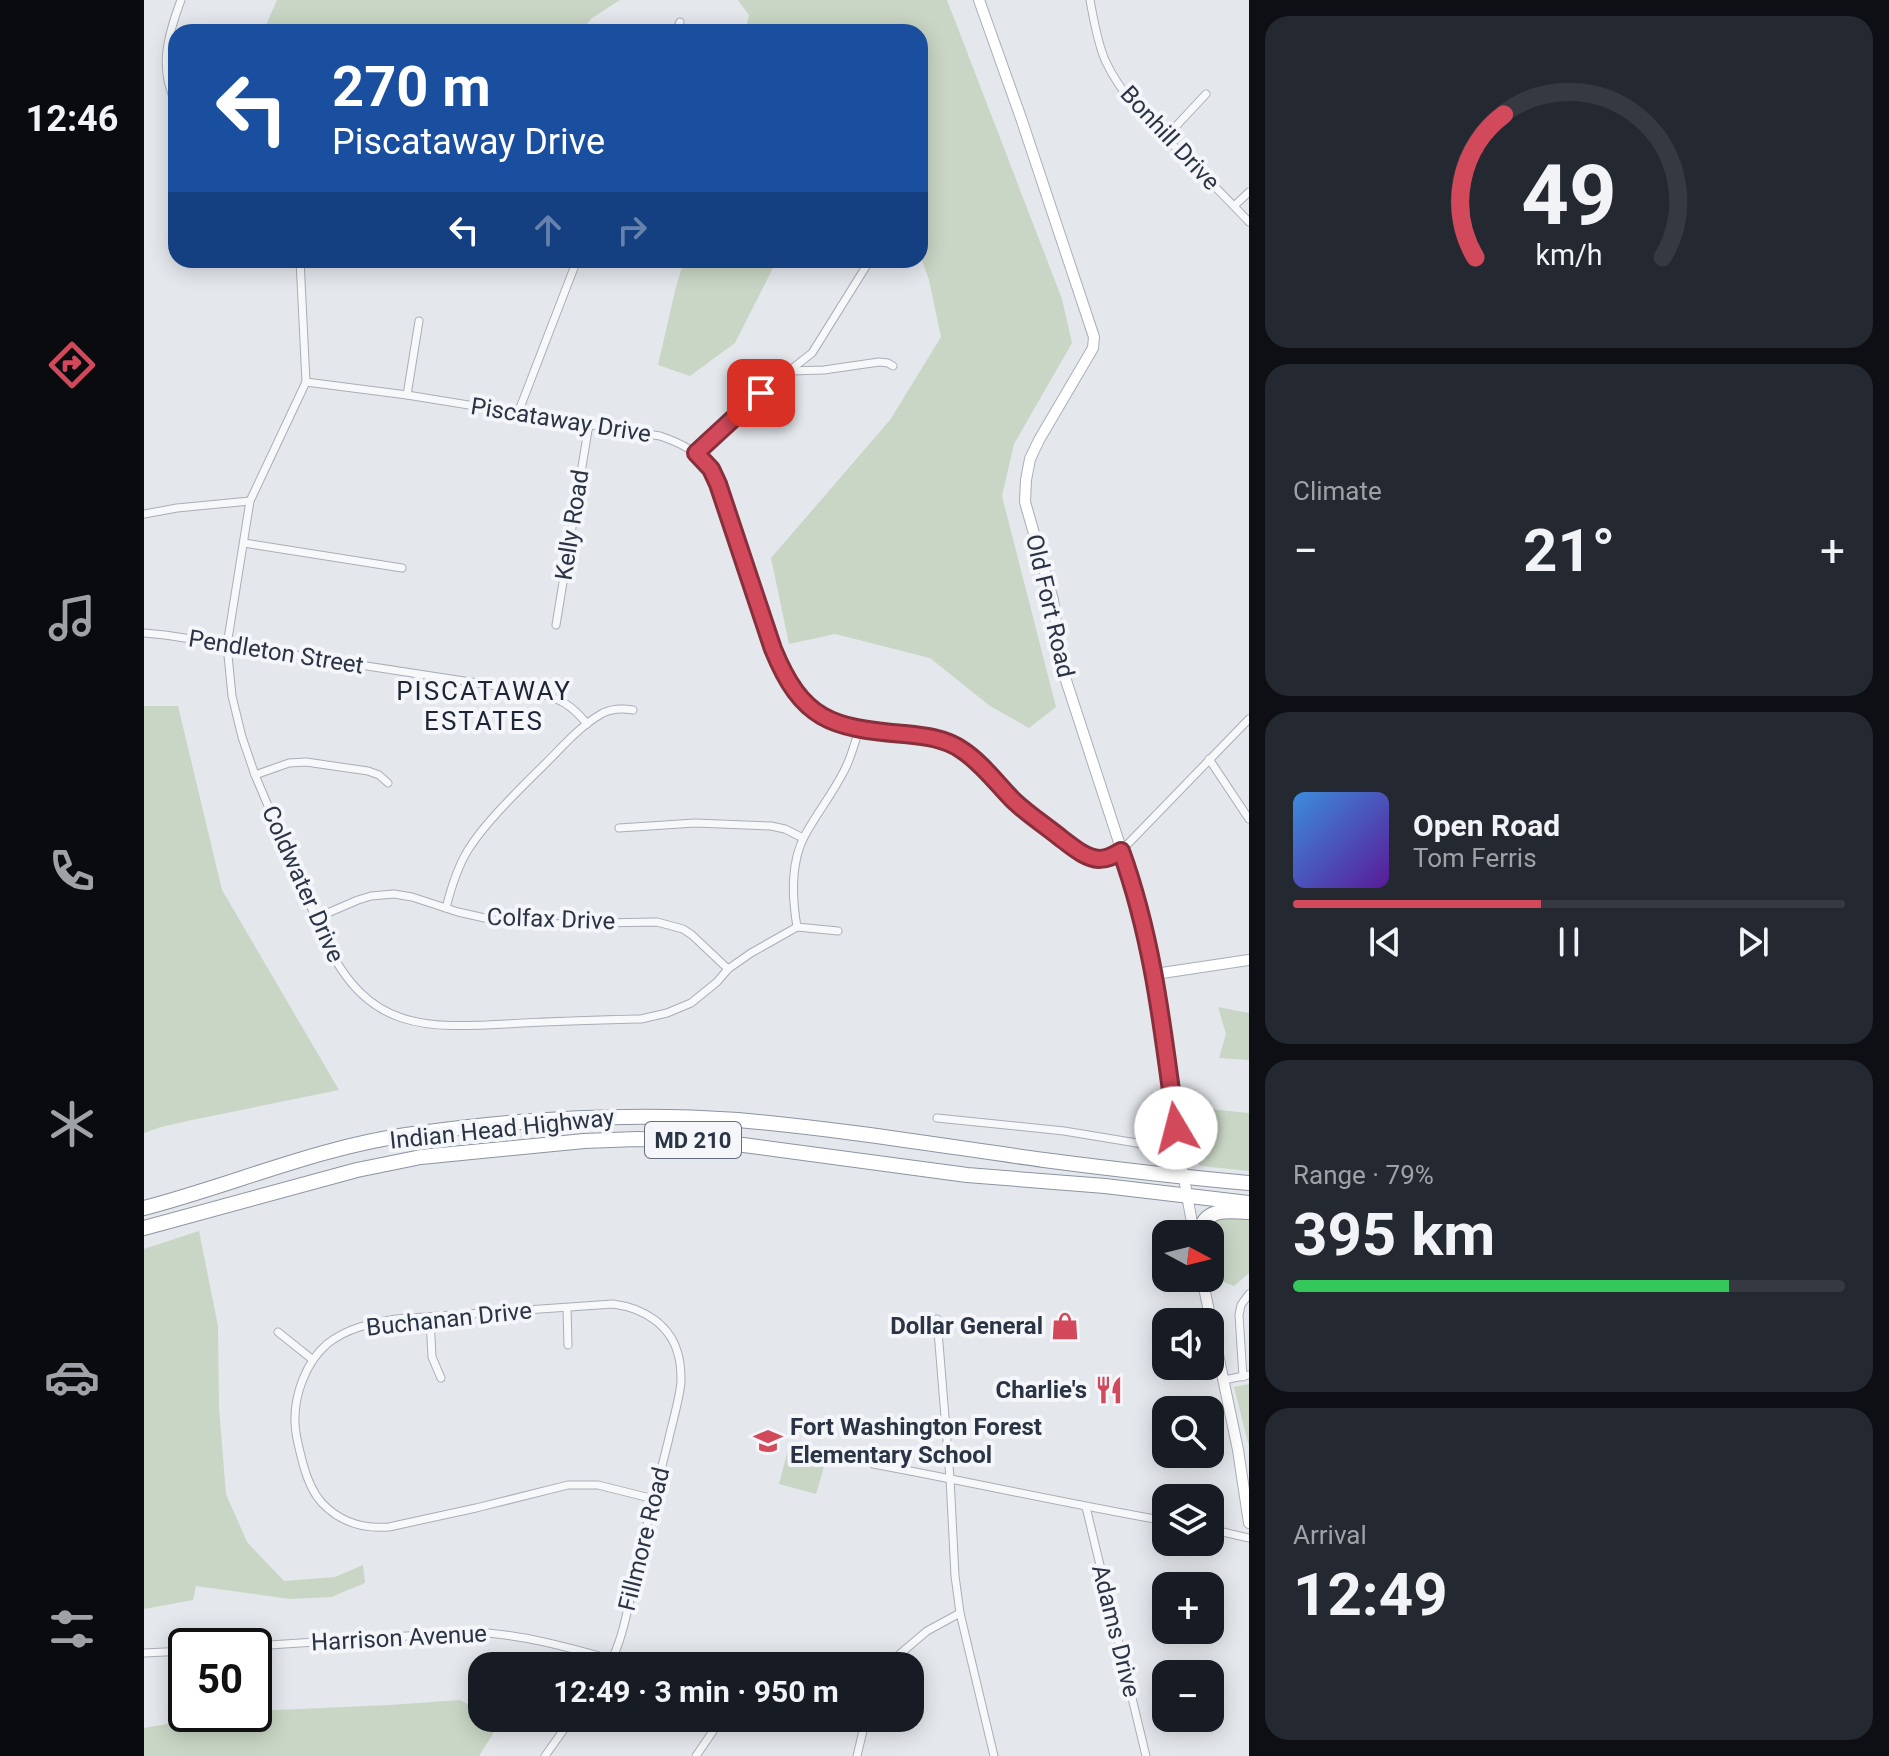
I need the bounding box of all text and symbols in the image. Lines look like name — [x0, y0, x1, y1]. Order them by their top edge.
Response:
text: 270 m — [332, 54, 491, 120]
icon: left — [200, 56, 304, 160]
street label: Bonhill Drive — [1115, 80, 1225, 196]
text: 12:46 — [26, 98, 118, 140]
text: Piscataway Drive — [332, 121, 605, 163]
text: 49 — [1521, 147, 1617, 244]
icon: left — [442, 208, 486, 252]
icon: ahead — [526, 208, 570, 252]
icon: right — [610, 208, 654, 252]
text: km/h — [1535, 238, 1603, 272]
icon: directions — [44, 337, 100, 393]
pin — [727, 359, 795, 427]
icon: arrive — [739, 371, 783, 415]
street label: Piscataway Drive — [469, 392, 653, 448]
street label: Kelly Road — [549, 468, 595, 582]
text: Climate — [1293, 476, 1382, 506]
text: 21° — [1523, 515, 1615, 586]
text: − — [1293, 525, 1318, 577]
text: + — [1820, 525, 1845, 577]
street label: Old Fort Road — [1020, 532, 1080, 680]
icon: music — [44, 590, 100, 646]
street label: Pendleton Street — [186, 624, 366, 680]
district label: PISCATAWAY ESTATES — [396, 676, 572, 736]
street label: Coldwater Drive — [256, 801, 350, 967]
text: Open Road — [1413, 808, 1560, 843]
icon: phone — [44, 843, 100, 899]
text: Tom Ferris — [1413, 843, 1537, 873]
street label: Colfax Drive — [486, 903, 616, 935]
icon: previous — [1363, 920, 1407, 964]
icon: pause — [1547, 920, 1591, 964]
icon: next — [1731, 920, 1775, 964]
position arrow — [1134, 1086, 1218, 1170]
icon: climate — [44, 1096, 100, 1152]
street label: Indian Head Highway — [388, 1103, 616, 1155]
road number: MD 210 — [645, 1122, 741, 1158]
text: Range · 79% — [1293, 1160, 1434, 1190]
text: 395 km — [1293, 1199, 1495, 1270]
north arrow — [1152, 1220, 1224, 1292]
map controls — [1152, 1220, 1224, 1732]
street label: Buchanan Drive — [365, 1296, 533, 1342]
button: sound — [1152, 1308, 1224, 1380]
shop icon: Dollar General — [1050, 1311, 1080, 1341]
place label: Dollar General — [890, 1312, 1043, 1340]
icon: car — [44, 1349, 100, 1405]
restaurant icon: Charlie's — [1094, 1375, 1124, 1405]
place label: Charlie's — [996, 1376, 1087, 1404]
button: search — [1152, 1396, 1224, 1468]
place label: Fort Washington Forest Elementary School — [790, 1413, 1042, 1469]
school or university icon: Fort Washington Forest Elementary School — [753, 1426, 783, 1456]
street label: Fillmore Road — [613, 1464, 675, 1614]
button: layers — [1152, 1484, 1224, 1556]
text: Arrival — [1293, 1520, 1367, 1550]
text: 12:49 — [1293, 1559, 1448, 1630]
street label: Adams Drive — [1086, 1562, 1146, 1700]
button: + — [1152, 1572, 1224, 1644]
icon: filters — [44, 1601, 100, 1657]
street label: Harrison Avenue — [310, 1619, 488, 1657]
speed limit sign: 50 — [168, 1628, 272, 1732]
button: − — [1152, 1660, 1224, 1732]
text: 12:49 · 3 min · 950 m — [553, 1674, 839, 1709]

